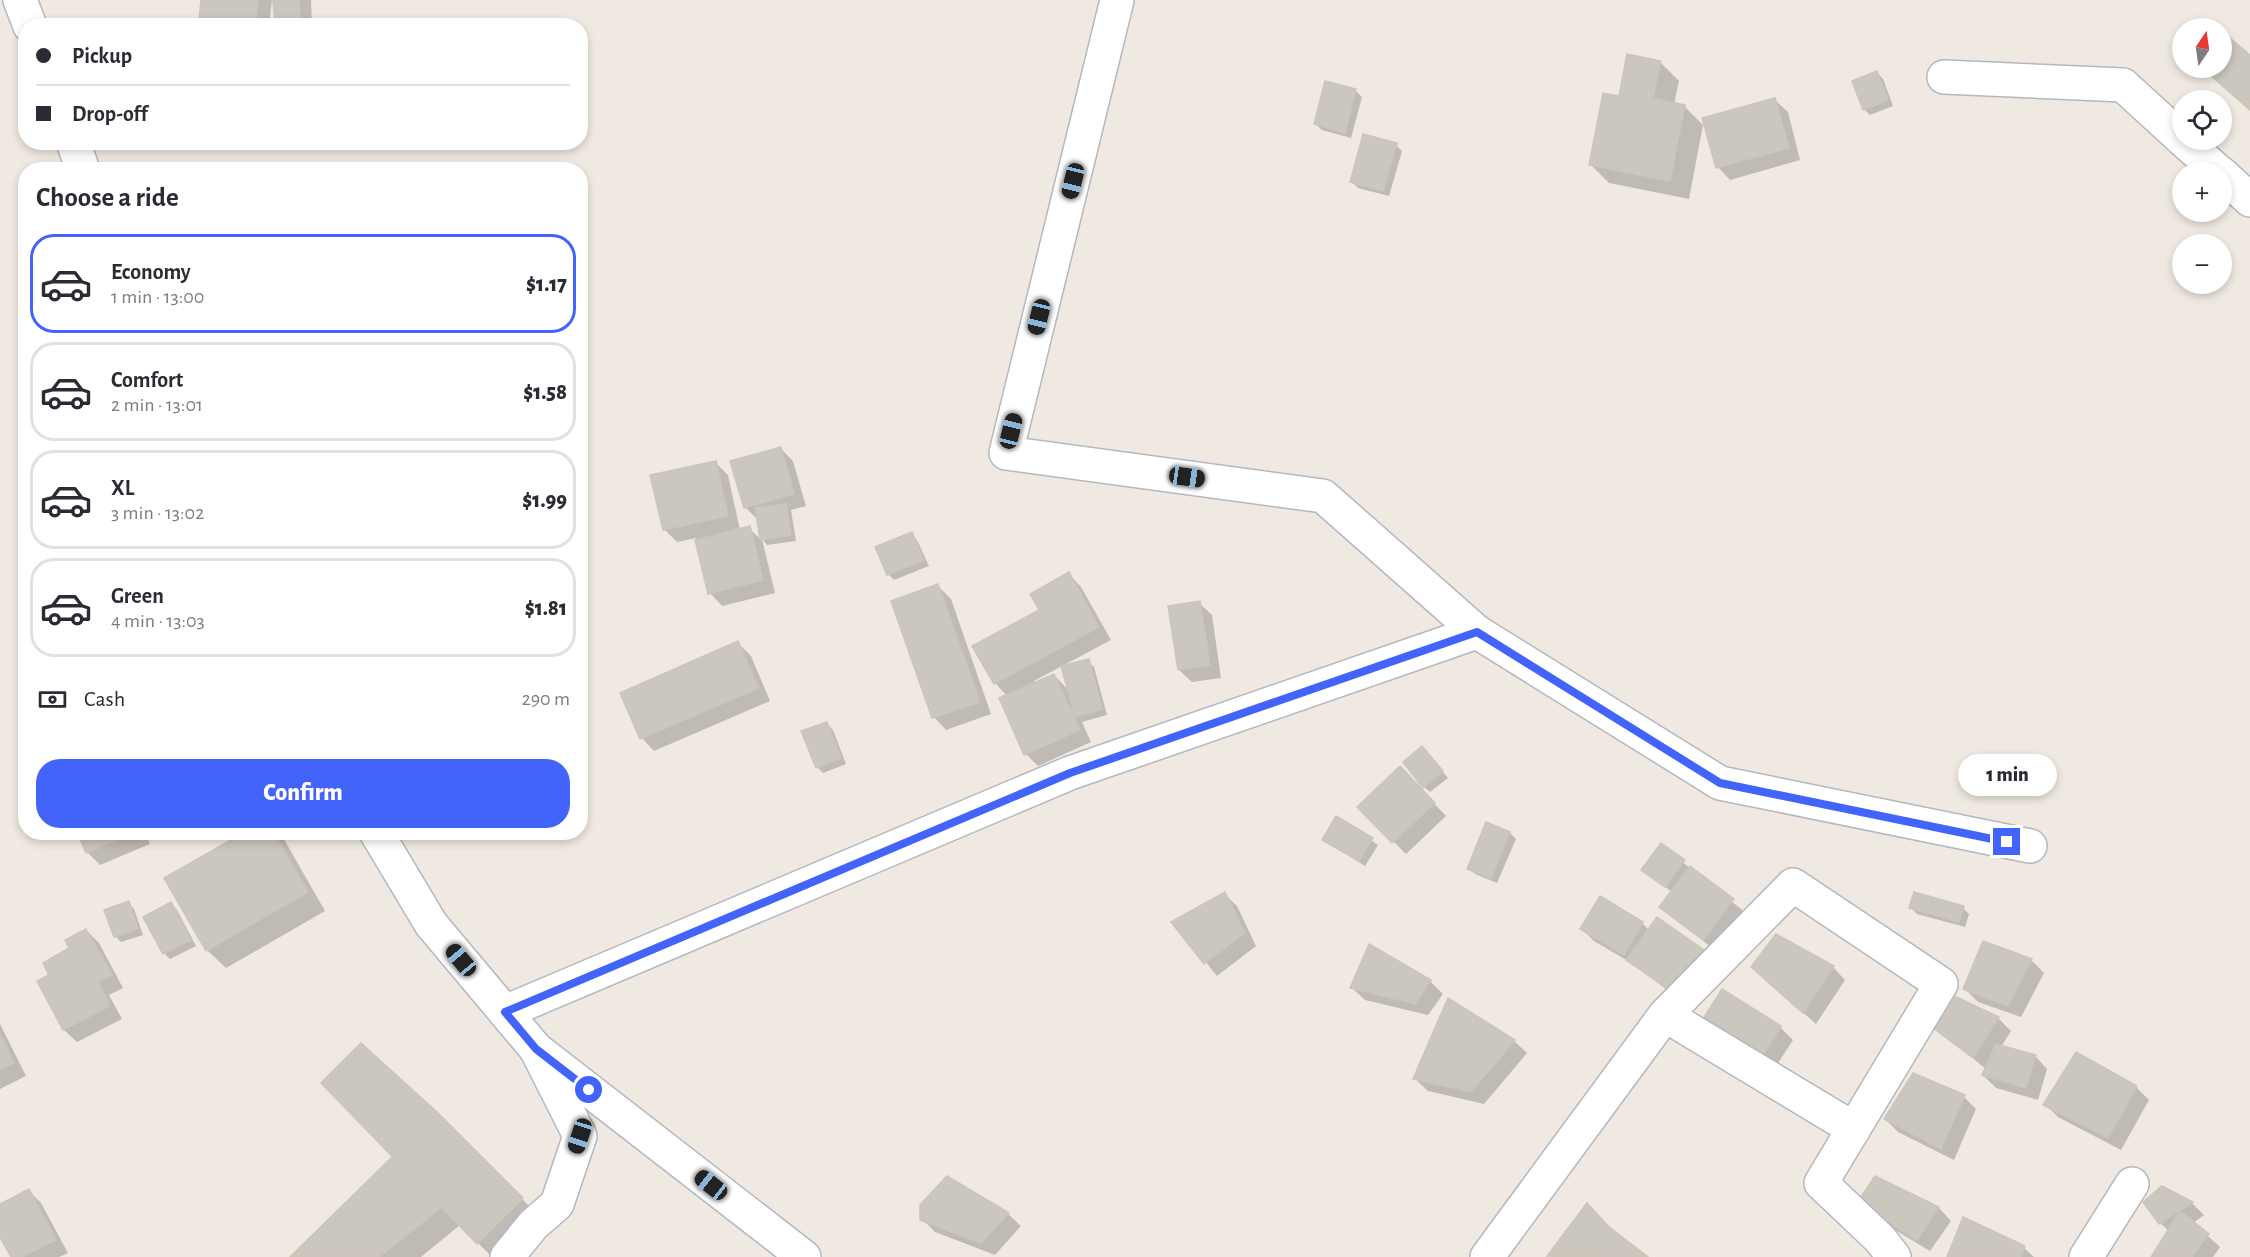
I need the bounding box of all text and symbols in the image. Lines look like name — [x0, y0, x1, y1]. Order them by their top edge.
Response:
north arrow — [2172, 18, 2232, 78]
map controls — [2172, 18, 2232, 294]
text: Pickup — [72, 45, 132, 67]
button: locate — [2172, 90, 2232, 150]
text: Drop-off — [72, 103, 148, 125]
car — [1060, 161, 1086, 201]
button: + — [2172, 162, 2232, 222]
text: Choose a ride — [36, 184, 179, 211]
button: − — [2172, 234, 2232, 294]
icon: car — [39, 257, 93, 311]
text: Economy — [111, 261, 191, 283]
text: $1.17 — [526, 273, 567, 295]
text: 1 min · 13:00 — [111, 287, 204, 307]
car — [1026, 297, 1052, 337]
icon: car — [39, 365, 93, 419]
text: Comfort — [111, 369, 183, 391]
text: $1.58 — [523, 381, 567, 403]
text: 2 min · 13:01 — [111, 395, 203, 415]
car — [998, 411, 1024, 451]
car — [1168, 466, 1206, 488]
icon: car — [39, 473, 93, 527]
text: XL — [111, 477, 134, 499]
text: $1.99 — [522, 489, 567, 511]
text: 3 min · 13:02 — [111, 503, 204, 523]
icon: car — [39, 581, 93, 635]
text: Green — [111, 585, 164, 607]
text: $1.81 — [525, 597, 567, 619]
text: 4 min · 13:03 — [111, 611, 205, 631]
icon: cash — [36, 683, 69, 716]
text: Cash — [84, 688, 125, 710]
text: 290 m — [522, 689, 570, 709]
callout: 1 min — [1958, 755, 2056, 797]
button: Confirm — [36, 759, 570, 828]
text: 1 min — [1986, 765, 2029, 785]
route end — [1993, 828, 2020, 855]
car — [443, 940, 479, 980]
route start — [575, 1076, 602, 1103]
car — [566, 1116, 594, 1156]
car — [691, 1167, 731, 1203]

